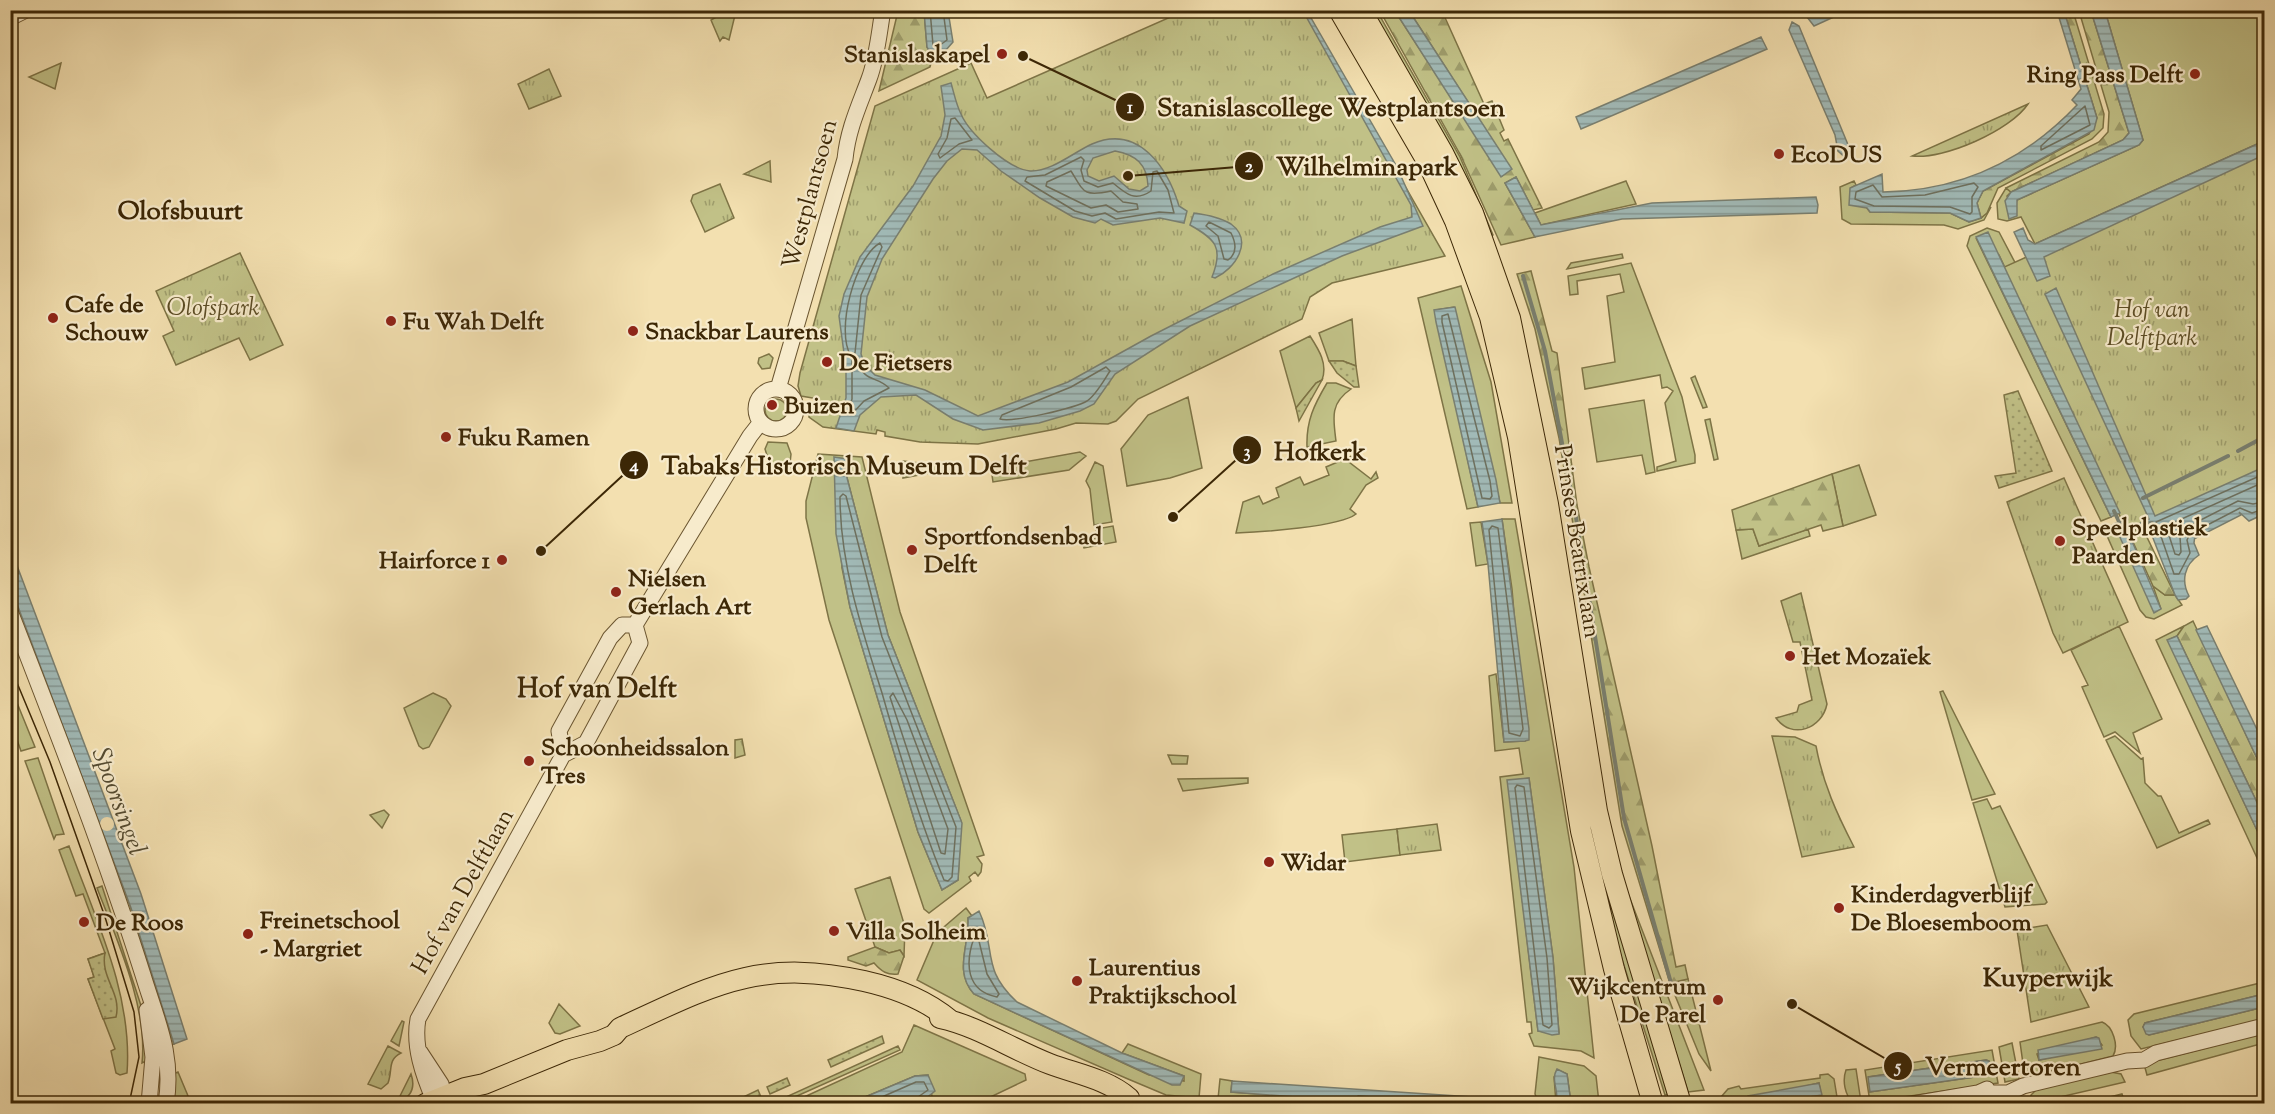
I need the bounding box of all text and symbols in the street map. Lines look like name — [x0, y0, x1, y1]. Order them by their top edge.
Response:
place label: Stanislaskapel — [844, 39, 990, 73]
marker: Stanislaskapel — [995, 47, 1009, 61]
place label: Ring Pass Delft — [2027, 59, 2184, 93]
marker: Ring Pass Delft — [2188, 67, 2202, 81]
callout: Stanislascollege Westplantsoen — [1115, 85, 1517, 129]
text: Stanislascollege Westplantsoen — [1157, 91, 1506, 128]
text: 1 — [1127, 96, 1134, 122]
street label: Westplantsoen — [775, 116, 847, 273]
place label: EcoDUS — [1791, 139, 1882, 173]
callout: Wilhelminapark — [1234, 144, 1470, 188]
marker: EcoDUS — [1772, 147, 1786, 161]
text: Wilhelminapark — [1276, 150, 1459, 187]
text: 2 — [1245, 155, 1254, 181]
district label: Olofsbuurt — [117, 194, 243, 231]
place label: Cafe de Schouw — [65, 289, 149, 351]
park label: Olofspark — [167, 292, 260, 326]
park label: Hof van Delftpark — [2107, 294, 2197, 356]
place label: Fu Wah Delft — [403, 306, 544, 340]
marker: Cafe de Schouw — [46, 311, 60, 325]
marker: Fu Wah Delft — [384, 314, 398, 328]
place label: Snackbar Laurens — [645, 316, 829, 350]
marker: Snackbar Laurens — [626, 324, 640, 338]
place label: De Fietsers — [839, 347, 952, 381]
marker: De Fietsers — [820, 355, 834, 369]
place label: Buizen — [784, 390, 855, 424]
marker: Buizen — [765, 398, 779, 412]
place label: Fuku Ramen — [458, 422, 590, 456]
callout: Hofkerk — [1232, 428, 1378, 472]
marker: Fuku Ramen — [439, 430, 453, 444]
text: Hofkerk — [1274, 435, 1367, 472]
text: 3 — [1243, 440, 1251, 466]
street label: Prinses Beatrixlaan — [1544, 442, 1608, 641]
callout: Tabaks Historisch Museum Delft — [619, 443, 1039, 487]
text: Tabaks Historisch Museum Delft — [661, 449, 1027, 486]
text: 4 — [628, 454, 639, 480]
place label: Speelplastiek Paarden — [2072, 512, 2209, 574]
place label: Sportfondsenbad Delft — [924, 521, 1103, 583]
marker: Speelplastiek Paarden — [2053, 534, 2067, 548]
marker: Sportfondsenbad Delft — [905, 543, 919, 557]
place label: Hairforce 1 — [379, 545, 491, 579]
marker: Hairforce 1 — [495, 553, 509, 567]
place label: Nielsen Gerlach Art — [628, 563, 752, 625]
marker: Nielsen Gerlach Art — [609, 585, 623, 599]
place label: Het Mozaïek — [1802, 641, 1932, 675]
marker: Het Mozaïek — [1783, 649, 1797, 663]
district label: Hof van Delft — [517, 671, 677, 710]
place label: Schoonheidssalon Tres — [541, 732, 730, 794]
water label: Spoorsingel — [81, 743, 154, 861]
marker: Schoonheidssalon Tres — [522, 754, 536, 768]
street label: Hof van Delftlaan — [404, 803, 523, 981]
place label: Widar — [1281, 847, 1347, 881]
marker: Widar — [1262, 855, 1276, 869]
place label: Kinderdagverblijf De Bloesemboom — [1851, 879, 2034, 941]
marker: Kinderdagverblijf De Bloesemboom — [1832, 901, 1846, 915]
place label: Freinetschool - Margriet — [260, 905, 400, 967]
place label: De Roos — [96, 907, 184, 941]
marker: De Roos — [77, 915, 91, 929]
place label: Villa Solheim — [846, 916, 986, 950]
marker: Villa Solheim — [827, 924, 841, 938]
marker: Freinetschool - Margriet — [241, 927, 255, 941]
place label: Laurentius Praktijkschool — [1089, 952, 1237, 1014]
district label: Kuyperwijk — [1983, 961, 2114, 998]
place label: Wijkcentrum De Parel — [1568, 971, 1706, 1033]
marker: Laurentius Praktijkschool — [1070, 974, 1084, 988]
marker: Wijkcentrum De Parel — [1711, 993, 1725, 1007]
callout: Vermeertoren — [1883, 1044, 2093, 1088]
text: Vermeertoren — [1925, 1050, 2082, 1087]
text: 5 — [1893, 1055, 1902, 1081]

